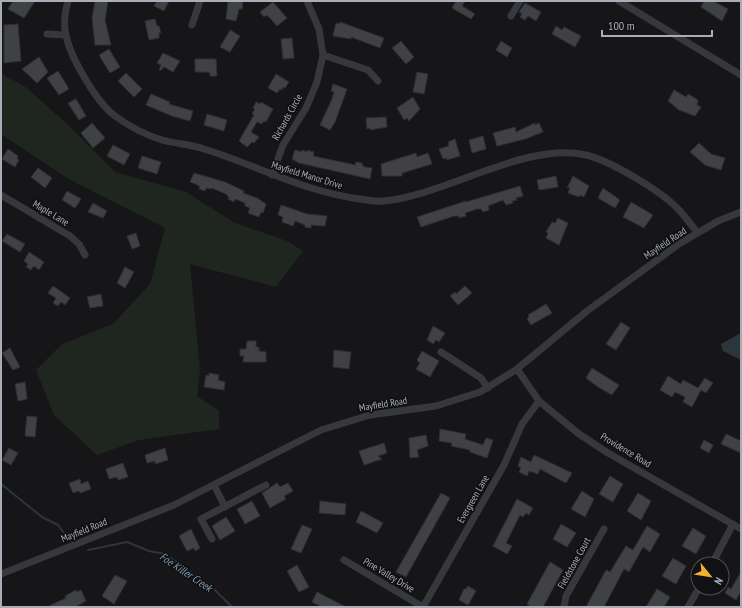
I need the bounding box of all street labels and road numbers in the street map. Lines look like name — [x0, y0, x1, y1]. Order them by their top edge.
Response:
street label: Richards Circle — [269, 92, 305, 142]
street label: Mayfield Manor Drive — [270, 158, 344, 192]
street label: Maple Lane — [31, 197, 71, 229]
street label: Mayfield Road — [641, 224, 689, 262]
street label: Mayfield Road — [358, 394, 408, 414]
street label: Providence Road — [598, 430, 654, 470]
street label: Evergreen Lane — [454, 473, 492, 525]
street label: Mayfield Road — [59, 515, 109, 545]
street label: Fieldstone Court — [555, 535, 594, 591]
street label: Pine Valley Drive — [361, 555, 417, 595]

